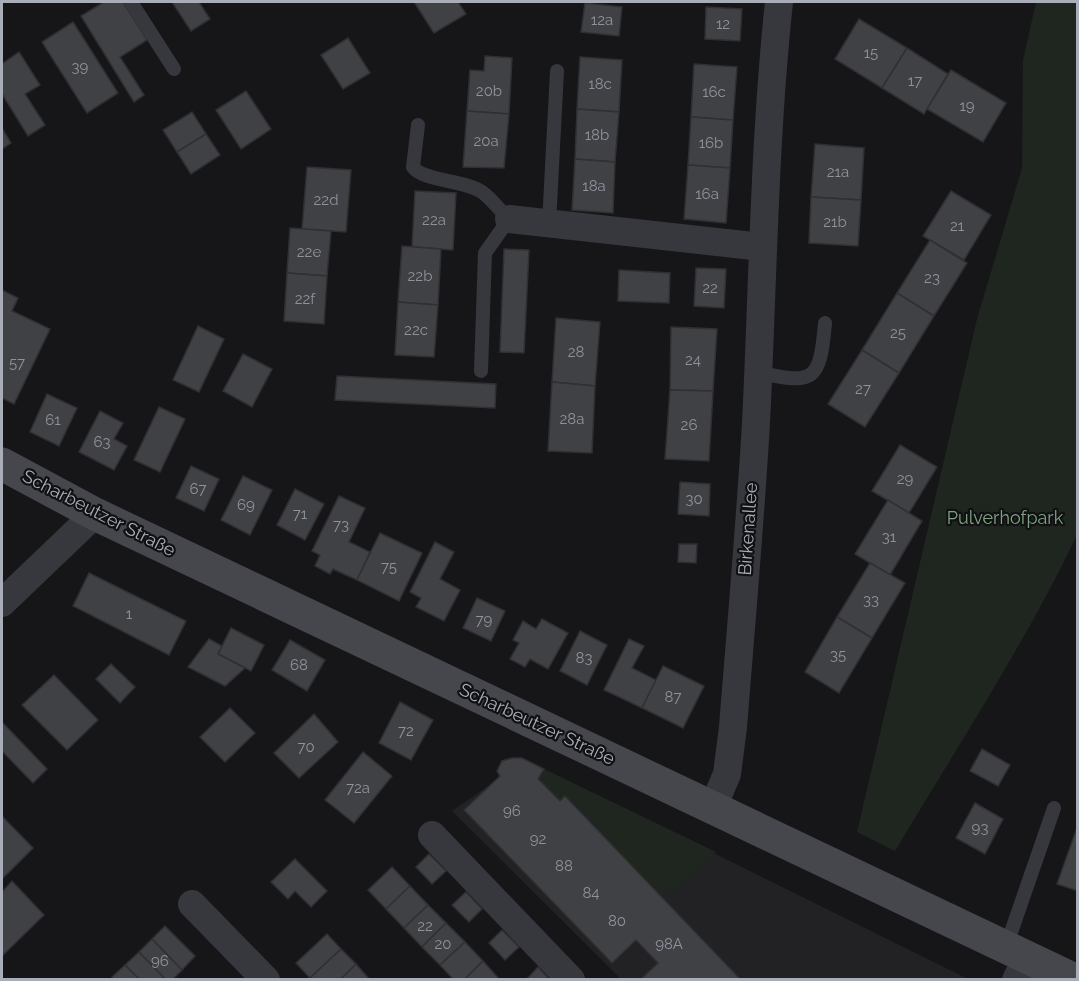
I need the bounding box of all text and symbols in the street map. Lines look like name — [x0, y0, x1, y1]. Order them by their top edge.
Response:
house number: 12a — [591, 11, 613, 29]
house number: 12 — [716, 15, 730, 33]
house number: 15 — [864, 44, 878, 62]
house number: 39 — [72, 58, 89, 76]
house number: 17 — [908, 72, 922, 90]
house number: 18c — [588, 75, 612, 93]
house number: 20b — [476, 82, 502, 100]
house number: 16c — [702, 83, 726, 101]
house number: 19 — [959, 97, 975, 115]
house number: 18b — [585, 126, 609, 144]
house number: 20a — [473, 132, 499, 150]
house number: 16b — [699, 134, 723, 152]
house number: 21a — [827, 163, 849, 181]
house number: 18a — [582, 177, 606, 195]
house number: 16a — [695, 185, 719, 203]
house number: 22d — [314, 191, 338, 209]
house number: 22a — [422, 211, 446, 229]
house number: 21b — [823, 213, 847, 231]
house number: 21 — [950, 217, 965, 235]
house number: 22e — [297, 243, 321, 261]
house number: 22b — [408, 267, 432, 285]
house number: 23 — [924, 269, 940, 287]
house number: 22 — [702, 279, 718, 297]
house number: 22f — [295, 290, 316, 308]
house number: 22c — [404, 321, 428, 339]
house number: 25 — [890, 324, 906, 342]
house number: 28 — [568, 343, 584, 361]
house number: 24 — [685, 351, 701, 369]
house number: 57 — [9, 354, 25, 372]
house number: 27 — [855, 380, 871, 398]
house number: 28a — [560, 410, 584, 428]
house number: 61 — [45, 411, 61, 429]
house number: 26 — [681, 416, 697, 434]
house number: 63 — [93, 433, 111, 451]
street label: Scharbeutzer Straße — [19, 465, 180, 560]
house number: 29 — [897, 470, 914, 488]
house number: 67 — [189, 480, 207, 498]
street label: Birkenallee — [734, 481, 761, 576]
house number: 30 — [685, 490, 703, 508]
house number: 69 — [237, 496, 255, 514]
house number: 71 — [293, 505, 308, 523]
park label: Pulverhofpark — [947, 507, 1064, 528]
house number: 73 — [333, 516, 349, 534]
house number: 31 — [882, 528, 897, 546]
house number: 75 — [381, 558, 397, 576]
house number: 33 — [863, 591, 879, 609]
house number: 1 — [126, 605, 133, 623]
house number: 79 — [476, 611, 493, 629]
house number: 35 — [830, 646, 846, 664]
house number: 83 — [576, 649, 592, 667]
house number: 68 — [290, 656, 308, 674]
street label: Scharbeutzer Straße — [456, 678, 619, 769]
house number: 87 — [665, 688, 681, 706]
house number: 72 — [398, 722, 414, 740]
house number: 70 — [297, 738, 315, 756]
house number: 72a — [346, 779, 370, 797]
house number: 96 — [503, 802, 521, 820]
house number: 93 — [972, 819, 988, 837]
house number: 92 — [530, 830, 546, 848]
house number: 88 — [555, 857, 573, 875]
house number: 84 — [582, 884, 600, 902]
house number: 80 — [608, 912, 626, 930]
house number: 22 — [417, 917, 433, 935]
house number: 20 — [435, 935, 452, 953]
house number: 98A — [655, 935, 683, 953]
house number: 96 — [151, 952, 169, 970]

